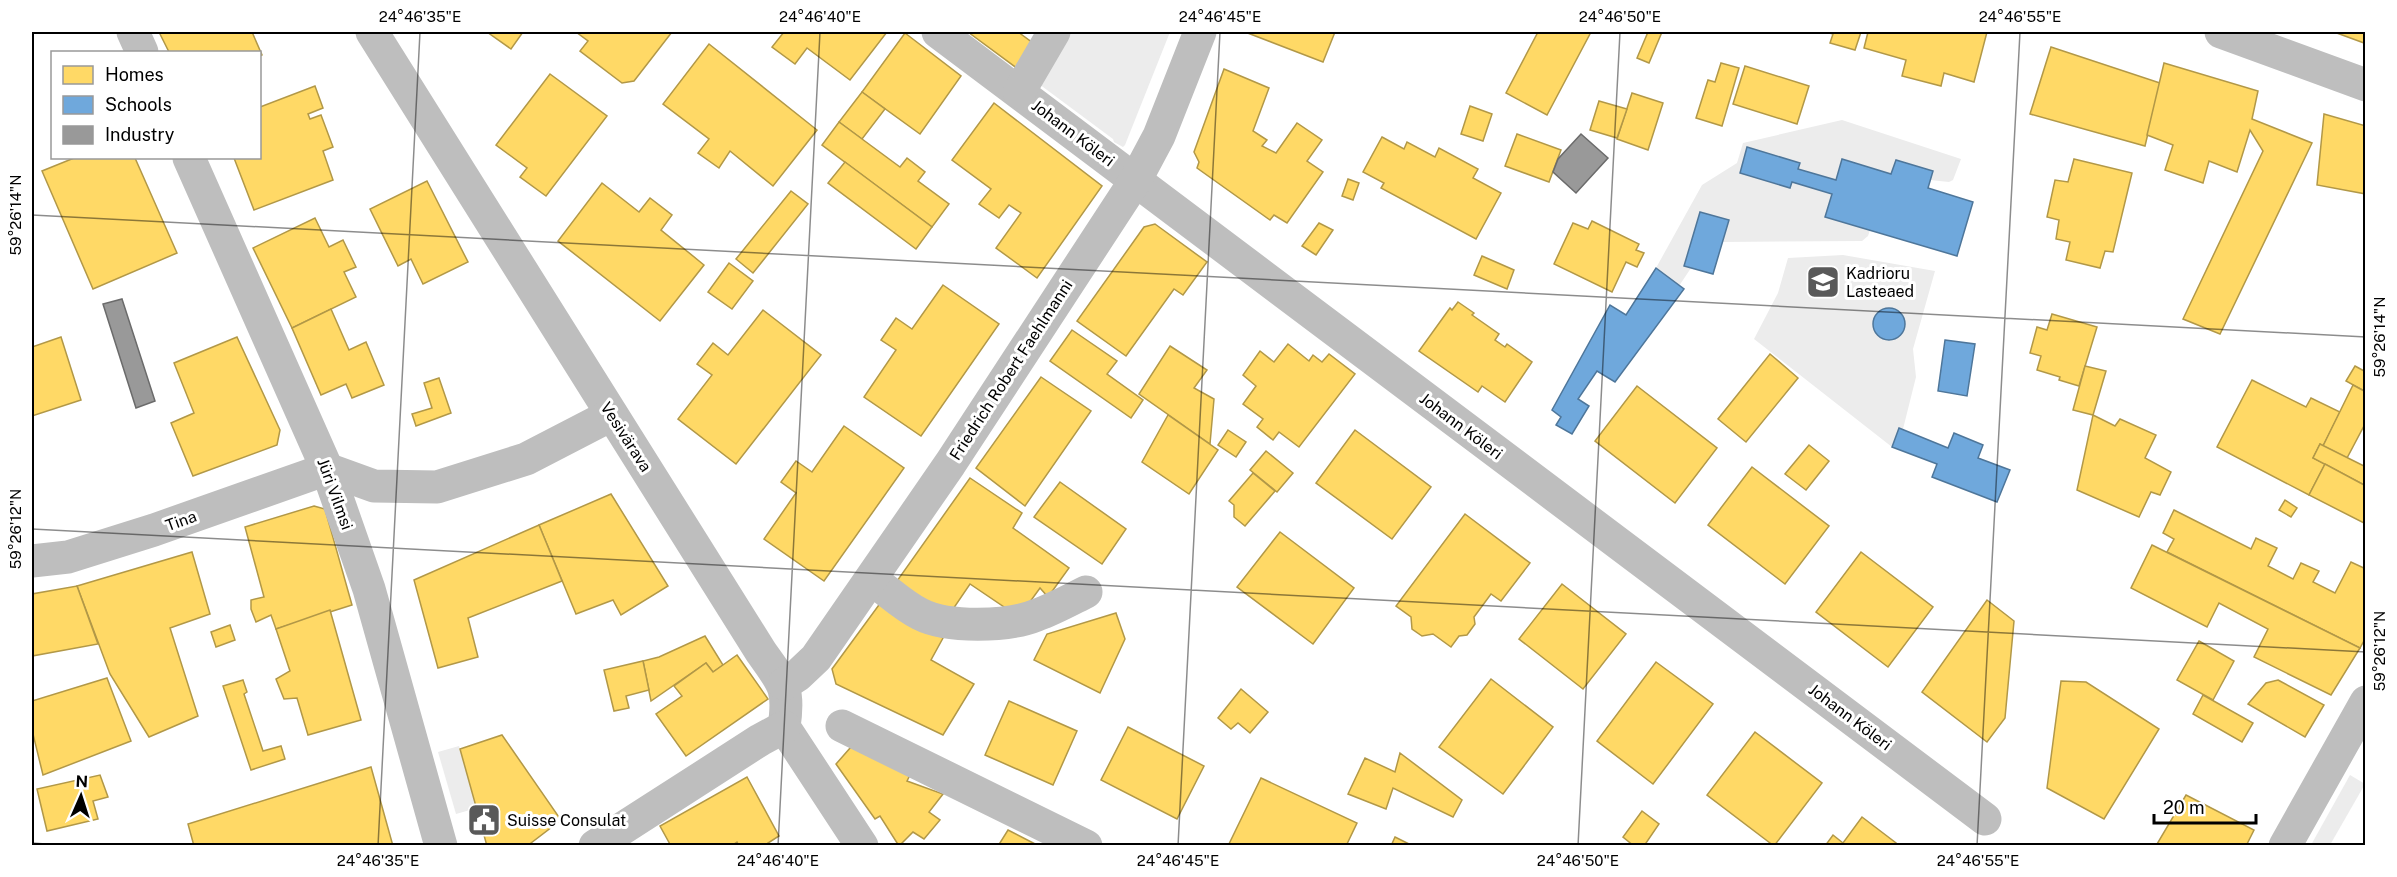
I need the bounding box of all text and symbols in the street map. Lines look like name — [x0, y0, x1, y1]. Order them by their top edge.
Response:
text: 24°46'35"E — [379, 8, 461, 25]
text: 24°46'40"E — [779, 8, 861, 25]
text: 24°46'45"E — [1179, 8, 1261, 25]
text: 24°46'50"E — [1579, 8, 1661, 25]
text: 24°46'55"E — [1979, 8, 2061, 25]
legend — [51, 51, 261, 159]
text: Homes — [105, 64, 164, 85]
text: Schools — [105, 94, 172, 115]
street label: Johann Köleri — [1028, 96, 1118, 170]
text: Industry — [105, 124, 175, 145]
text: 59°26'14"N — [7, 174, 24, 256]
school or university icon: Kadrioru Lasteaed — [1805, 264, 1841, 300]
place label: Kadrioru Lasteaed — [1846, 264, 1914, 301]
street label: Friedrich Robert Faehlmanni — [946, 276, 1076, 464]
text: 59°26'14"N — [2371, 296, 2388, 378]
street label: Johann Köleri — [1416, 389, 1506, 463]
street label: Vesivärava — [596, 399, 656, 475]
street label: Jüri Vilmsi — [313, 456, 357, 532]
text: 59°26'12"N — [7, 489, 24, 569]
street label: Tina — [163, 507, 199, 535]
text: 59°26'12"N — [2371, 611, 2388, 691]
street label: Johann Köleri — [1805, 680, 1895, 754]
north arrow — [51, 766, 111, 826]
text: N — [75, 772, 89, 791]
scale bar — [2154, 787, 2256, 825]
text: 20 m — [2163, 797, 2205, 818]
public building icon: Suisse Consulat — [466, 802, 502, 838]
place label: Suisse Consulat — [507, 811, 626, 830]
text: 24°46'35"E — [337, 852, 419, 869]
text: 24°46'40"E — [737, 852, 819, 869]
text: 24°46'45"E — [1137, 852, 1219, 869]
text: 24°46'50"E — [1537, 852, 1619, 869]
text: 24°46'55"E — [1937, 852, 2019, 869]

